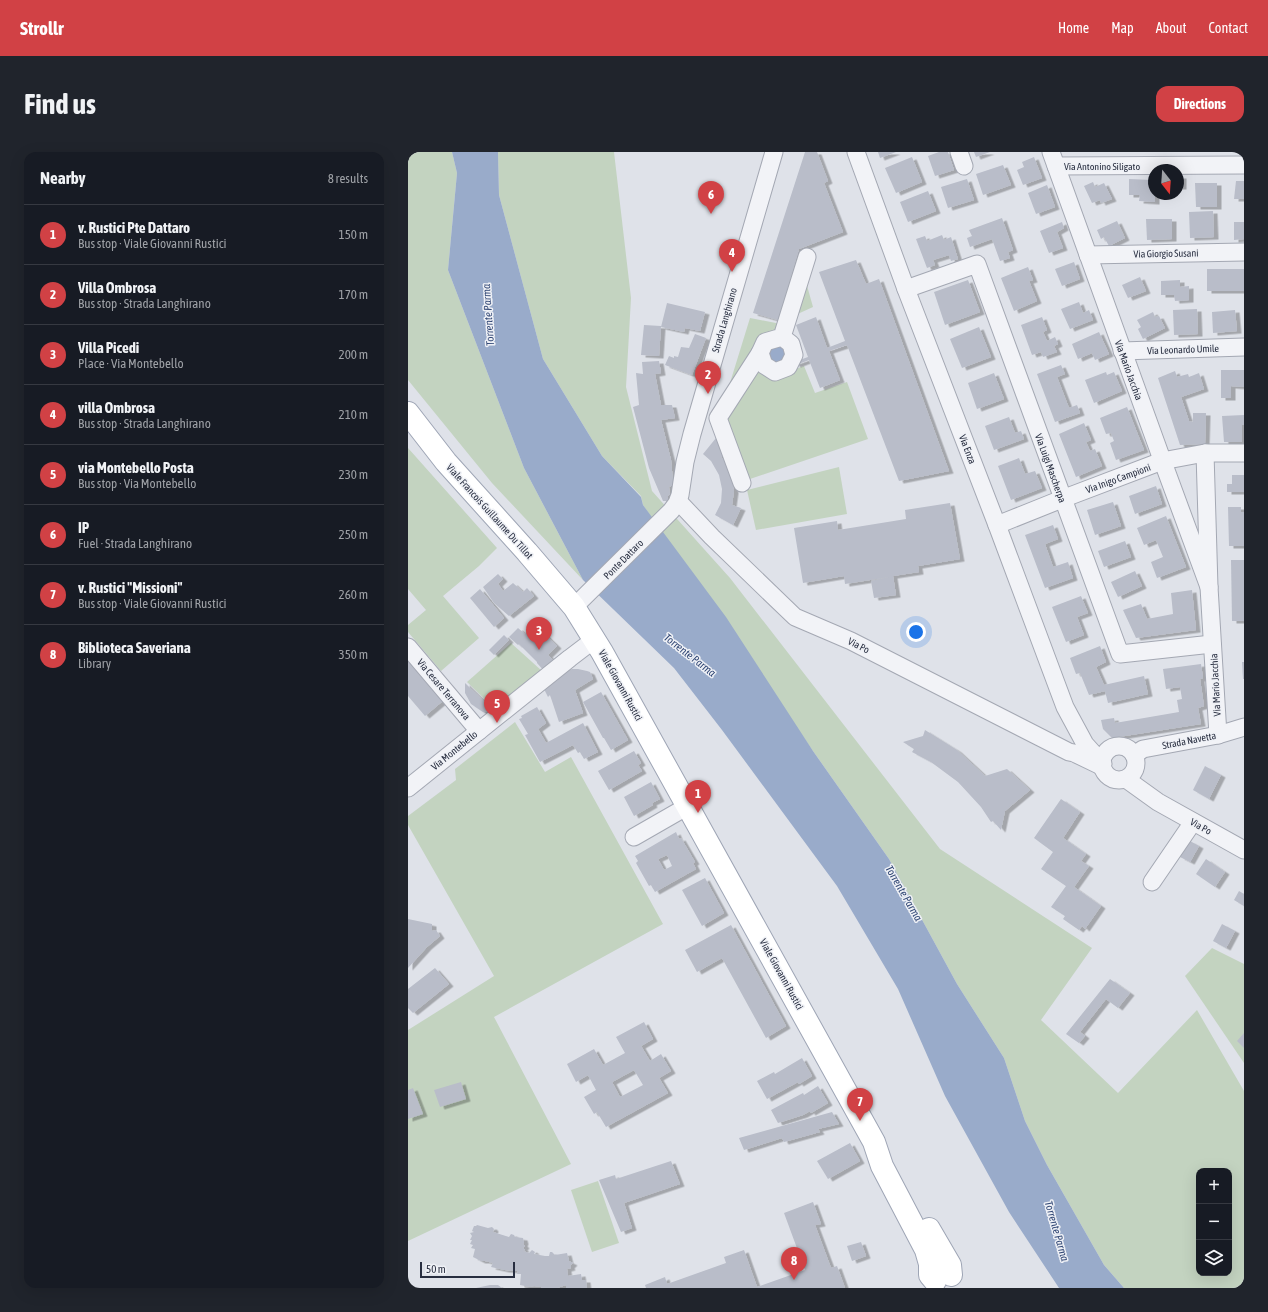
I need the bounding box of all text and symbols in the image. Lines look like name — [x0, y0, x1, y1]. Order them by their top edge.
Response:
text: Strollr — [20, 17, 64, 39]
text: Home — [1058, 20, 1089, 36]
text: Map — [1111, 20, 1134, 36]
text: About — [1156, 20, 1187, 36]
text: Contact — [1209, 20, 1248, 36]
button: Directions — [1156, 86, 1244, 122]
text: Find us — [24, 88, 96, 120]
street label: Via Antonino Siligato — [1064, 161, 1140, 172]
north arrow — [1148, 164, 1184, 200]
text: Nearby — [40, 168, 86, 188]
text: 8 results — [328, 171, 368, 186]
pin: 6 — [698, 181, 724, 214]
text: v. Rustici Pte Dattaro — [78, 219, 190, 236]
text: 1 — [50, 227, 56, 242]
text: 150 m — [339, 227, 368, 242]
text: Bus stop · Viale Giovanni Rustici — [78, 236, 226, 251]
pin: 4 — [719, 239, 745, 272]
street label: Via Giorgio Susani — [1133, 247, 1199, 260]
text: Villa Ombrosa — [78, 279, 156, 296]
water label: Torrente Parma — [480, 284, 496, 346]
street label: Strada Langhirano — [710, 286, 739, 354]
text: 2 — [50, 287, 56, 302]
text: 170 m — [339, 287, 368, 302]
text: Bus stop · Strada Langhirano — [78, 296, 211, 311]
text: Villa Picedi — [78, 339, 139, 356]
street label: Via Mario Jacchia — [1113, 339, 1145, 402]
street label: Via Leonardo Umile — [1147, 343, 1220, 356]
text: 3 — [50, 347, 56, 362]
text: 200 m — [339, 347, 368, 362]
text: Place · Via Montebello — [78, 356, 184, 371]
pin: 2 — [695, 361, 721, 394]
text: villa Ombrosa — [78, 399, 155, 416]
text: 4 — [50, 407, 56, 422]
text: 210 m — [339, 407, 368, 422]
text: Bus stop · Strada Langhirano — [78, 416, 211, 431]
street label: Via Luigi Mascherpa — [1033, 432, 1068, 504]
street label: Via Enza — [957, 433, 978, 466]
text: via Montebello Posta — [78, 459, 194, 476]
street label: Viale Francois Guillaume Du Tillot — [444, 462, 535, 561]
street label: Via Inigo Campioni — [1084, 462, 1152, 495]
text: 5 — [50, 467, 56, 482]
text: 230 m — [339, 467, 368, 482]
text: Bus stop · Via Montebello — [78, 476, 196, 491]
text: IP — [78, 519, 89, 536]
text: 6 — [50, 527, 56, 542]
text: 250 m — [339, 527, 368, 542]
text: Fuel · Strada Langhirano — [78, 536, 192, 551]
street label: Ponte Dattaro — [601, 537, 646, 581]
text: v. Rustici "Missioni" — [78, 579, 182, 596]
text: 7 — [50, 587, 56, 602]
text: 260 m — [339, 587, 368, 602]
text: Bus stop · Viale Giovanni Rustici — [78, 596, 226, 611]
pin: 3 — [526, 617, 552, 650]
your location — [906, 622, 926, 642]
water label: Torrente Parma — [662, 631, 718, 679]
street label: Via Po — [846, 635, 872, 656]
text: Biblioteca Saveriana — [78, 639, 191, 656]
text: 8 — [50, 647, 56, 662]
text: 350 m — [339, 647, 368, 662]
street label: Viale Giovanni Rustici — [597, 648, 645, 722]
street label: Via Mario Jacchia — [1208, 653, 1223, 717]
text: Library — [78, 656, 111, 671]
street label: Via Cesare Terranova — [415, 657, 473, 722]
pin: 5 — [484, 690, 510, 723]
street label: Via Montebello — [429, 728, 480, 772]
street label: Strada Navetta — [1161, 730, 1217, 751]
pin: 1 — [685, 780, 711, 813]
street label: Via Po — [1188, 816, 1214, 837]
water label: Torrente Parma — [883, 863, 925, 923]
street label: Viale Giovanni Rustici — [758, 937, 806, 1011]
pin: 7 — [847, 1088, 873, 1121]
map controls — [1196, 1168, 1232, 1276]
button: + — [1196, 1168, 1232, 1204]
water label: Torrente Parma — [1043, 1200, 1071, 1262]
button: − — [1196, 1204, 1232, 1240]
button: layers — [1196, 1240, 1232, 1276]
pin: 8 — [781, 1247, 807, 1280]
scale bar — [420, 1260, 515, 1279]
text: 50 m — [426, 1263, 446, 1275]

